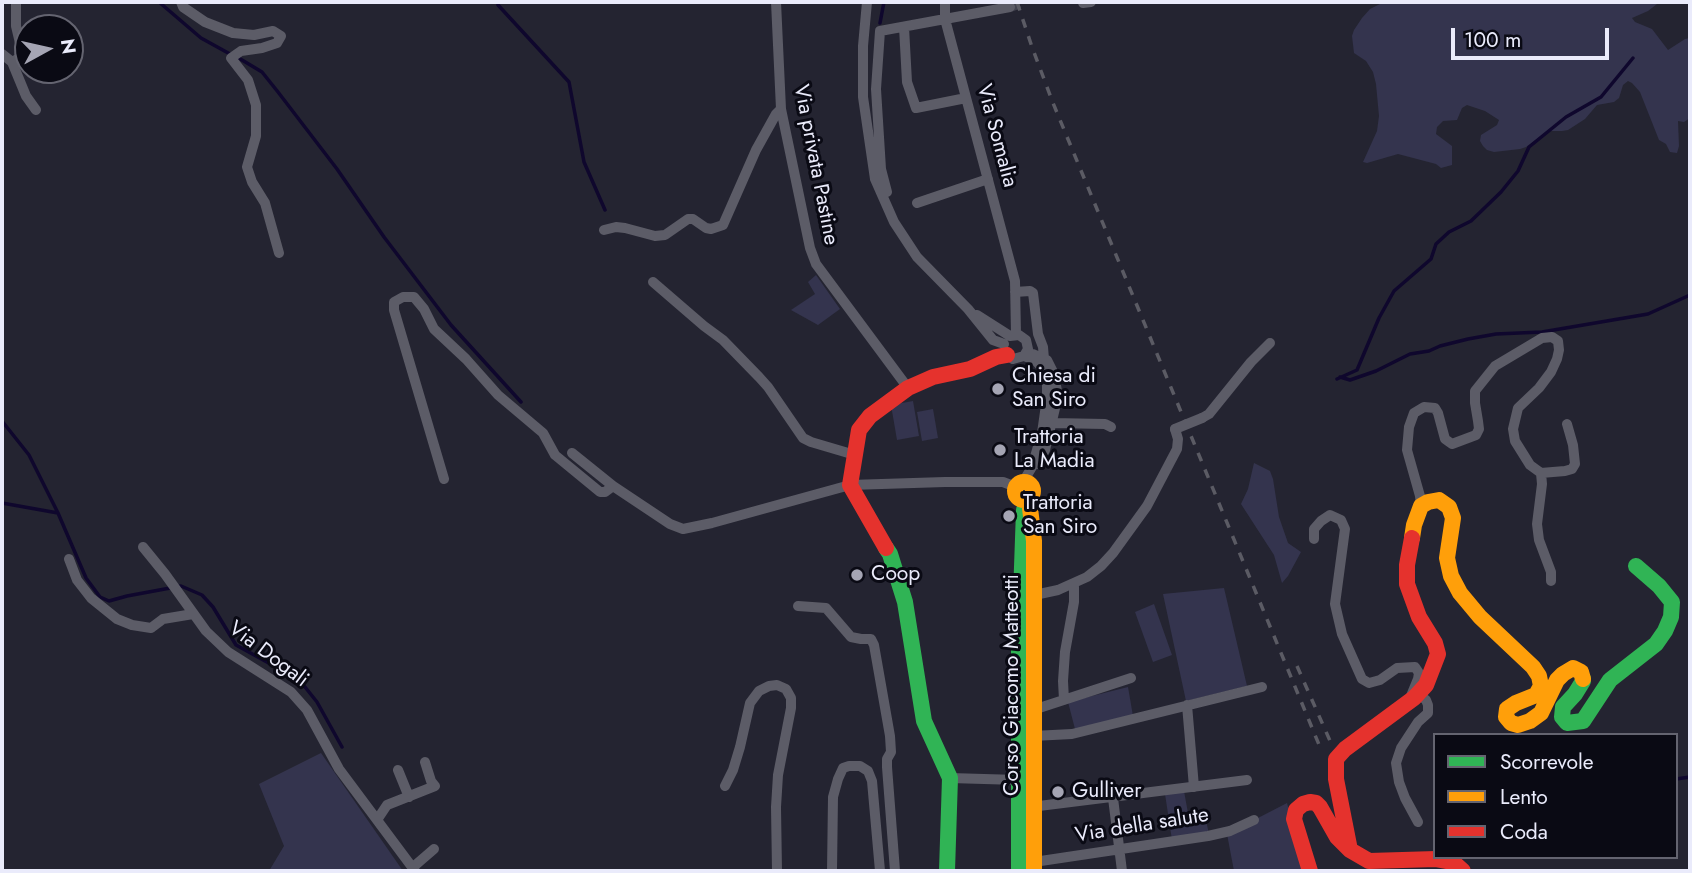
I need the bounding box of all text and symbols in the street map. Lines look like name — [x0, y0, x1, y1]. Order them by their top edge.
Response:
north arrow — [14, 14, 84, 84]
scale bar — [1454, 14, 1612, 58]
text: 100 m — [1464, 25, 1521, 55]
text: N — [54, 37, 83, 56]
street label: Via Somalia — [970, 82, 1022, 190]
street label: Via privata Pastine — [787, 83, 843, 247]
place label: Chiesa di San Siro — [1012, 364, 1096, 414]
marker: Chiesa di San Siro — [990, 381, 1006, 397]
place label: Trattoria La Madia — [1014, 425, 1094, 475]
marker: Trattoria La Madia — [992, 442, 1008, 458]
place label: Trattoria San Siro — [1023, 491, 1097, 541]
marker: Trattoria San Siro — [1001, 508, 1017, 524]
place label: Coop — [871, 562, 920, 588]
marker: Coop — [849, 567, 865, 583]
street label: Corso Giacomo Matteotti — [1000, 574, 1026, 796]
street label: Via Dogali — [223, 617, 313, 693]
legend — [1433, 733, 1678, 859]
text: Scorrevole — [1500, 747, 1594, 777]
place label: Gulliver — [1072, 779, 1141, 805]
text: Lento — [1500, 782, 1548, 812]
marker: Gulliver — [1050, 784, 1066, 800]
street label: Via della salute — [1073, 803, 1211, 849]
text: Coda — [1500, 817, 1548, 847]

